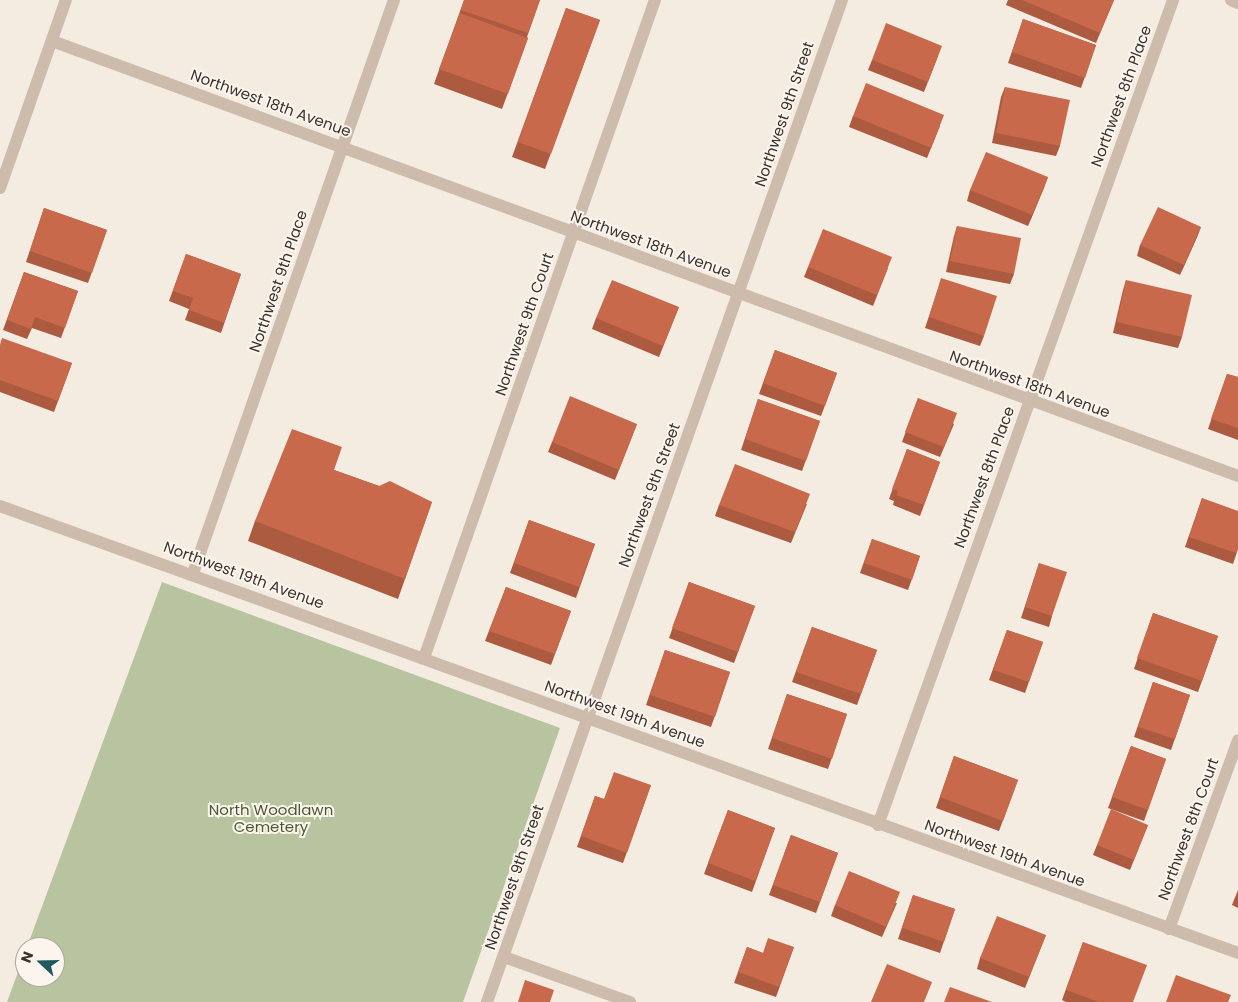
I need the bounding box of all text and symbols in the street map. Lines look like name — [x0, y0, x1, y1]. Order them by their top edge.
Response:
street label: Northwest 8th Place — [1087, 23, 1155, 169]
street label: Northwest 9th Street — [751, 39, 817, 189]
street label: Northwest 18th Avenue — [188, 66, 354, 140]
street label: Northwest 18th Avenue — [568, 207, 734, 281]
street label: Northwest 9th Place — [245, 208, 311, 354]
street label: Northwest 9th Court — [491, 250, 557, 398]
street label: Northwest 18th Avenue — [947, 347, 1113, 421]
street label: Northwest 8th Place — [950, 404, 1018, 550]
street label: Northwest 9th Street — [615, 420, 683, 570]
street label: Northwest 19th Avenue — [161, 538, 327, 612]
street label: Northwest 19th Avenue — [542, 677, 708, 751]
street label: Northwest 8th Court — [1154, 755, 1222, 903]
park label: North Woodlawn Cemetery — [209, 800, 333, 835]
street label: Northwest 9th Street — [481, 802, 547, 952]
street label: Northwest 19th Avenue — [922, 816, 1088, 890]
north arrow — [15, 937, 65, 987]
text: N — [16, 948, 38, 965]

